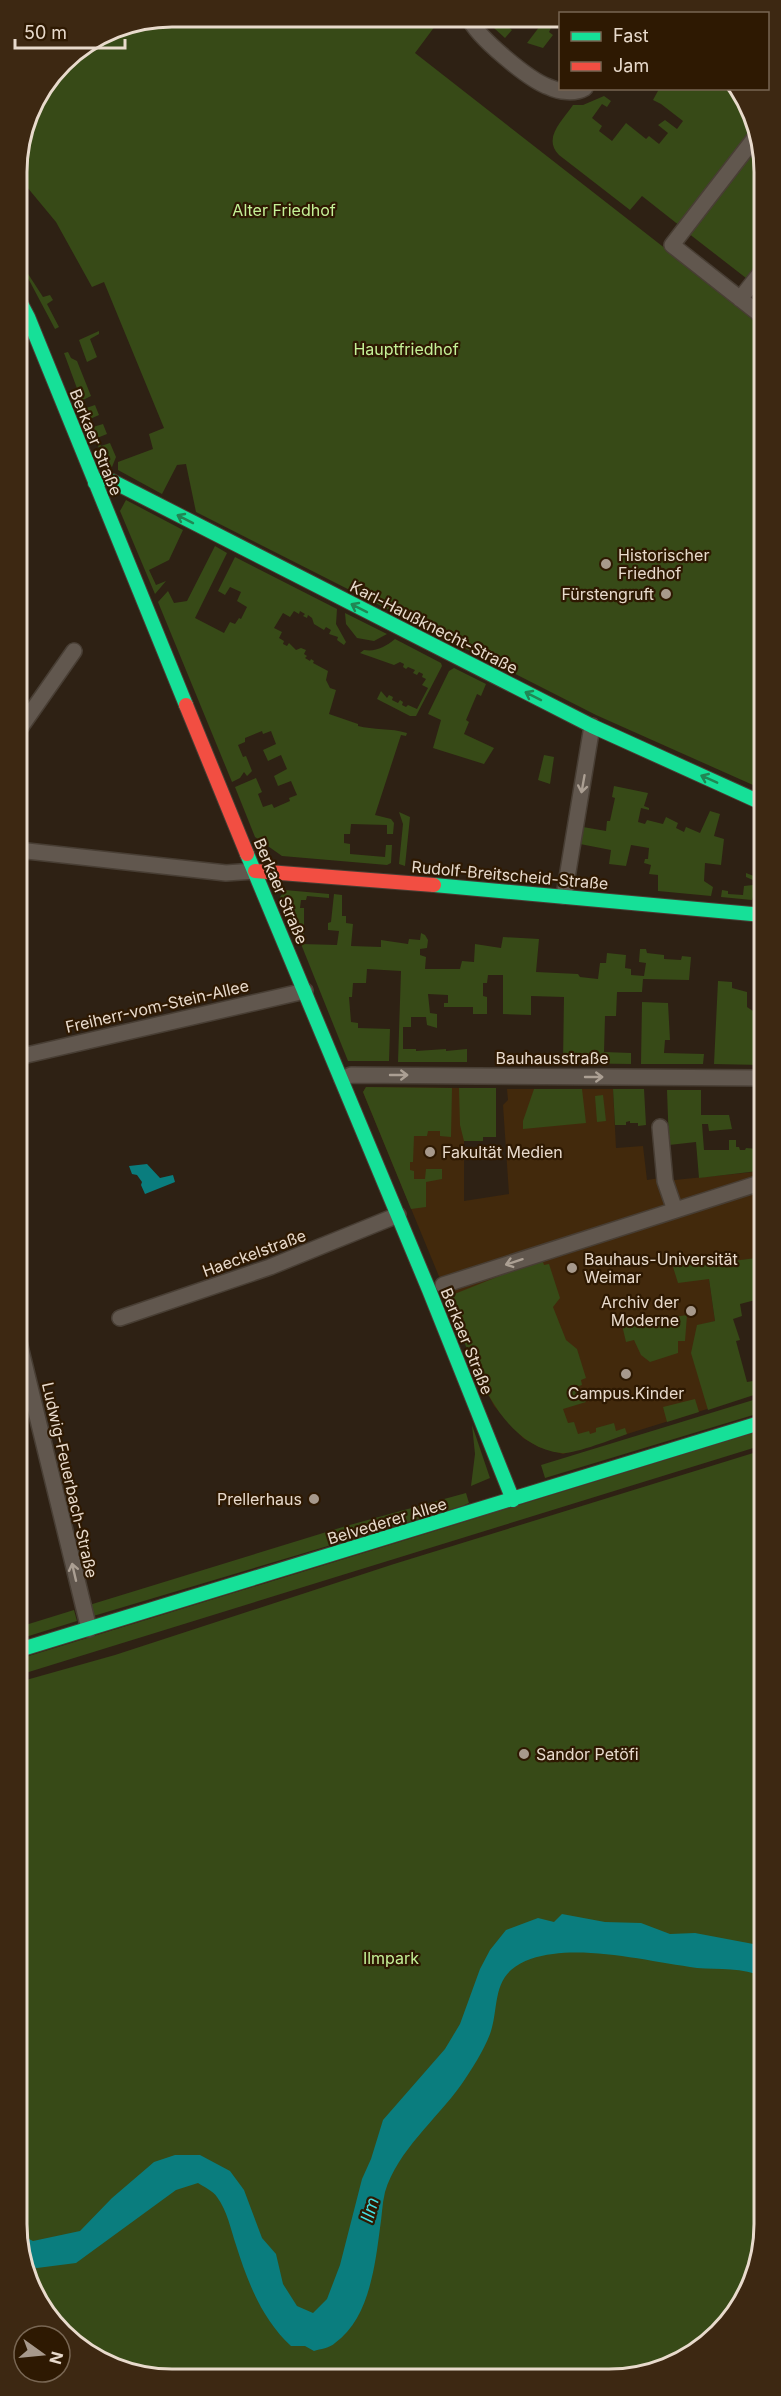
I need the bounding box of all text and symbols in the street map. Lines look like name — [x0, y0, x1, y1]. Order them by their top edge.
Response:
scale bar — [15, 12, 124, 50]
legend — [559, 12, 769, 90]
text: 50 m — [24, 22, 67, 43]
text: Fast — [613, 25, 649, 46]
text: Jam — [613, 55, 649, 76]
park label: Alter Friedhof — [232, 200, 336, 220]
park label: Hauptfriedhof — [353, 339, 459, 359]
street label: Berkaer Straße — [65, 386, 127, 498]
one-way arrow — [177, 513, 195, 524]
place label: Historischer Friedhof — [618, 545, 709, 583]
marker: Historischer Friedhof — [599, 557, 613, 571]
street label: Karl-Haußknecht-Straße — [347, 576, 521, 678]
place label: Fürstengruft — [561, 584, 654, 604]
marker: Fürstengruft — [659, 587, 673, 601]
one-way arrow — [350, 601, 368, 613]
one-way arrow — [524, 690, 542, 701]
one-way arrow — [700, 773, 719, 784]
one-way arrow — [577, 774, 588, 793]
street label: Berkaer Straße — [250, 835, 312, 947]
street label: Rudolf-Breitscheid-Straße — [411, 856, 609, 894]
street label: Freiherr-vom-Stein-Allee — [63, 975, 251, 1037]
street label: Bauhausstraße — [495, 1048, 609, 1068]
one-way arrow — [389, 1069, 409, 1081]
one-way arrow — [584, 1071, 604, 1083]
place label: Fakultät Medien — [442, 1142, 563, 1162]
marker: Fakultät Medien — [423, 1145, 437, 1159]
street label: Haeckelstraße — [199, 1225, 309, 1281]
place label: Bauhaus-Universität Weimar — [584, 1249, 738, 1287]
one-way arrow — [505, 1258, 524, 1269]
marker: Bauhaus-Universität Weimar — [565, 1261, 579, 1275]
street label: Berkaer Straße — [436, 1285, 498, 1397]
place label: Archiv der Moderne — [601, 1292, 679, 1330]
marker: Archiv der Moderne — [684, 1304, 698, 1318]
marker: Campus.Kinder — [619, 1367, 633, 1381]
street label: Ludwig-Feuerbach-Straße — [38, 1380, 102, 1580]
place label: Campus.Kinder — [568, 1383, 684, 1403]
place label: Prellerhaus — [217, 1489, 302, 1509]
marker: Prellerhaus — [307, 1492, 321, 1506]
street label: Belvederer Allee — [325, 1493, 449, 1549]
one-way arrow — [67, 1563, 79, 1582]
place label: Sandor Petöfi — [536, 1744, 639, 1764]
marker: Sandor Petöfi — [517, 1747, 531, 1761]
park label: Ilmpark — [363, 1948, 419, 1968]
water label: Ilm — [356, 2195, 383, 2225]
north arrow — [12, 2324, 72, 2384]
text: N — [45, 2349, 68, 2366]

